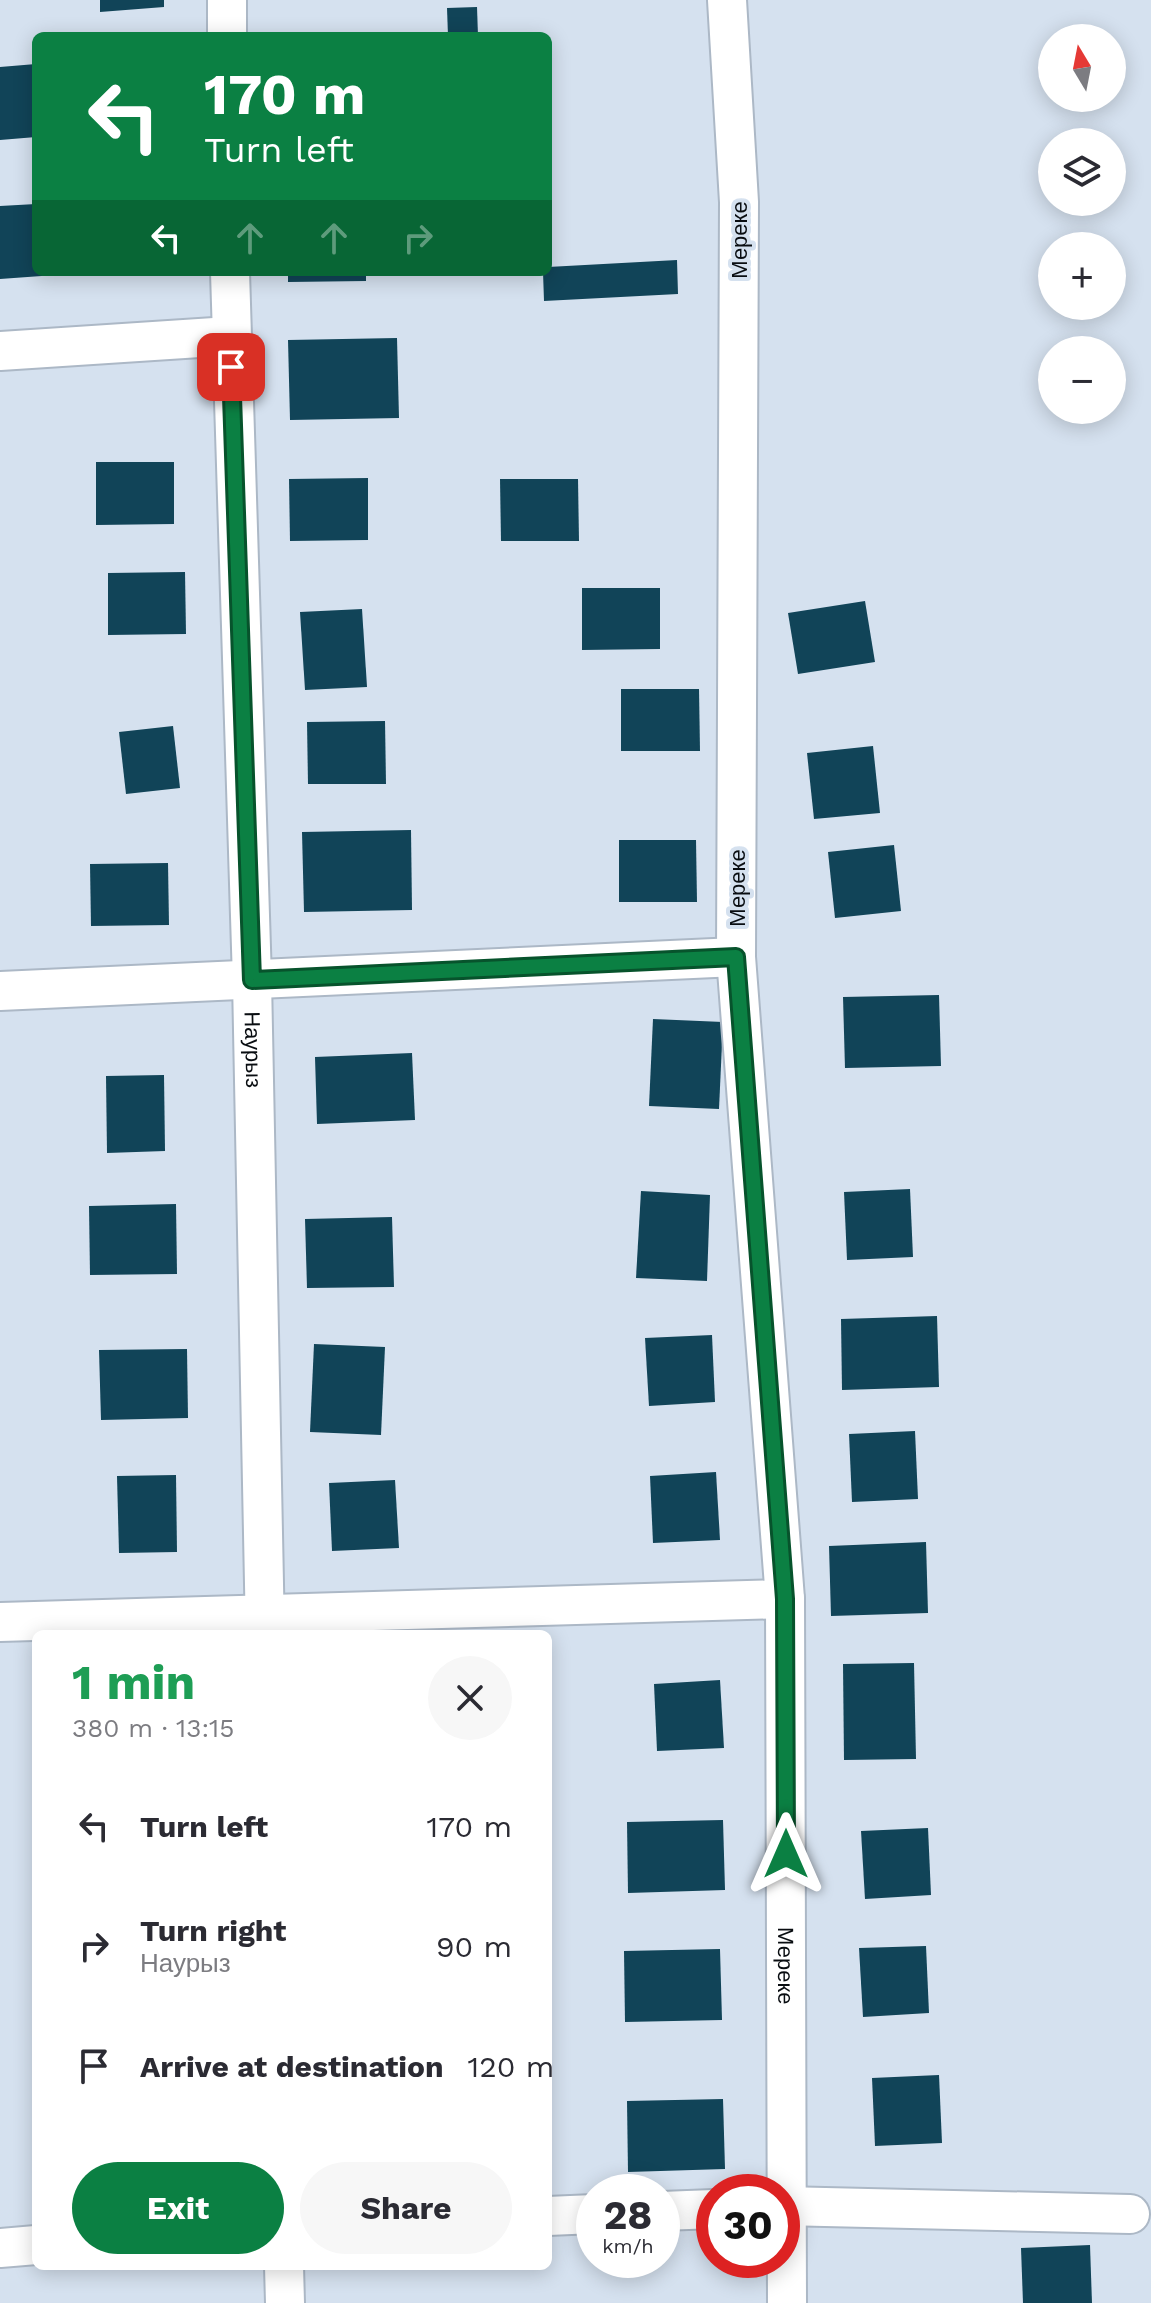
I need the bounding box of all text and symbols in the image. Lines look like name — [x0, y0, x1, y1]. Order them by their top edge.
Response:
north arrow — [1038, 24, 1126, 112]
map controls — [1038, 24, 1126, 424]
text: 170 m — [204, 62, 366, 128]
icon: left — [72, 64, 176, 168]
button: layers — [1038, 128, 1126, 216]
text: Turn left — [204, 129, 354, 171]
street label: Мереке — [727, 201, 752, 279]
icon: left — [144, 216, 188, 260]
icon: ahead — [228, 216, 272, 260]
icon: ahead — [312, 216, 356, 260]
icon: right — [396, 216, 440, 260]
button: + — [1038, 232, 1126, 320]
pin — [197, 333, 265, 401]
button: − — [1038, 336, 1126, 424]
icon: arrive — [209, 345, 253, 389]
street label: Мереке — [725, 849, 750, 927]
street label: Наурыз — [240, 1011, 267, 1088]
text: 1 min — [72, 1654, 195, 1711]
button: close — [428, 1656, 512, 1740]
text: 380 m · 13:15 — [72, 1713, 234, 1743]
icon: left — [72, 1804, 116, 1848]
text: Turn left — [140, 1809, 268, 1844]
text: 170 m — [427, 1809, 512, 1844]
position arrow — [744, 1812, 828, 1896]
text: Turn right — [140, 1913, 286, 1948]
icon: right — [72, 1924, 116, 1968]
street label: Мереке — [773, 1927, 799, 2005]
text: 90 m — [436, 1929, 512, 1964]
text: Наурыз — [140, 1948, 231, 1978]
icon: arrive — [72, 2044, 116, 2088]
text: Arrive at destination — [140, 2049, 444, 2084]
text: 120 m — [468, 2049, 554, 2084]
button: Exit — [72, 2162, 284, 2254]
button: Share — [300, 2162, 512, 2254]
speed limit sign: 30 — [696, 2174, 800, 2278]
text: 28 — [604, 2192, 652, 2239]
text: km/h — [602, 2234, 654, 2258]

